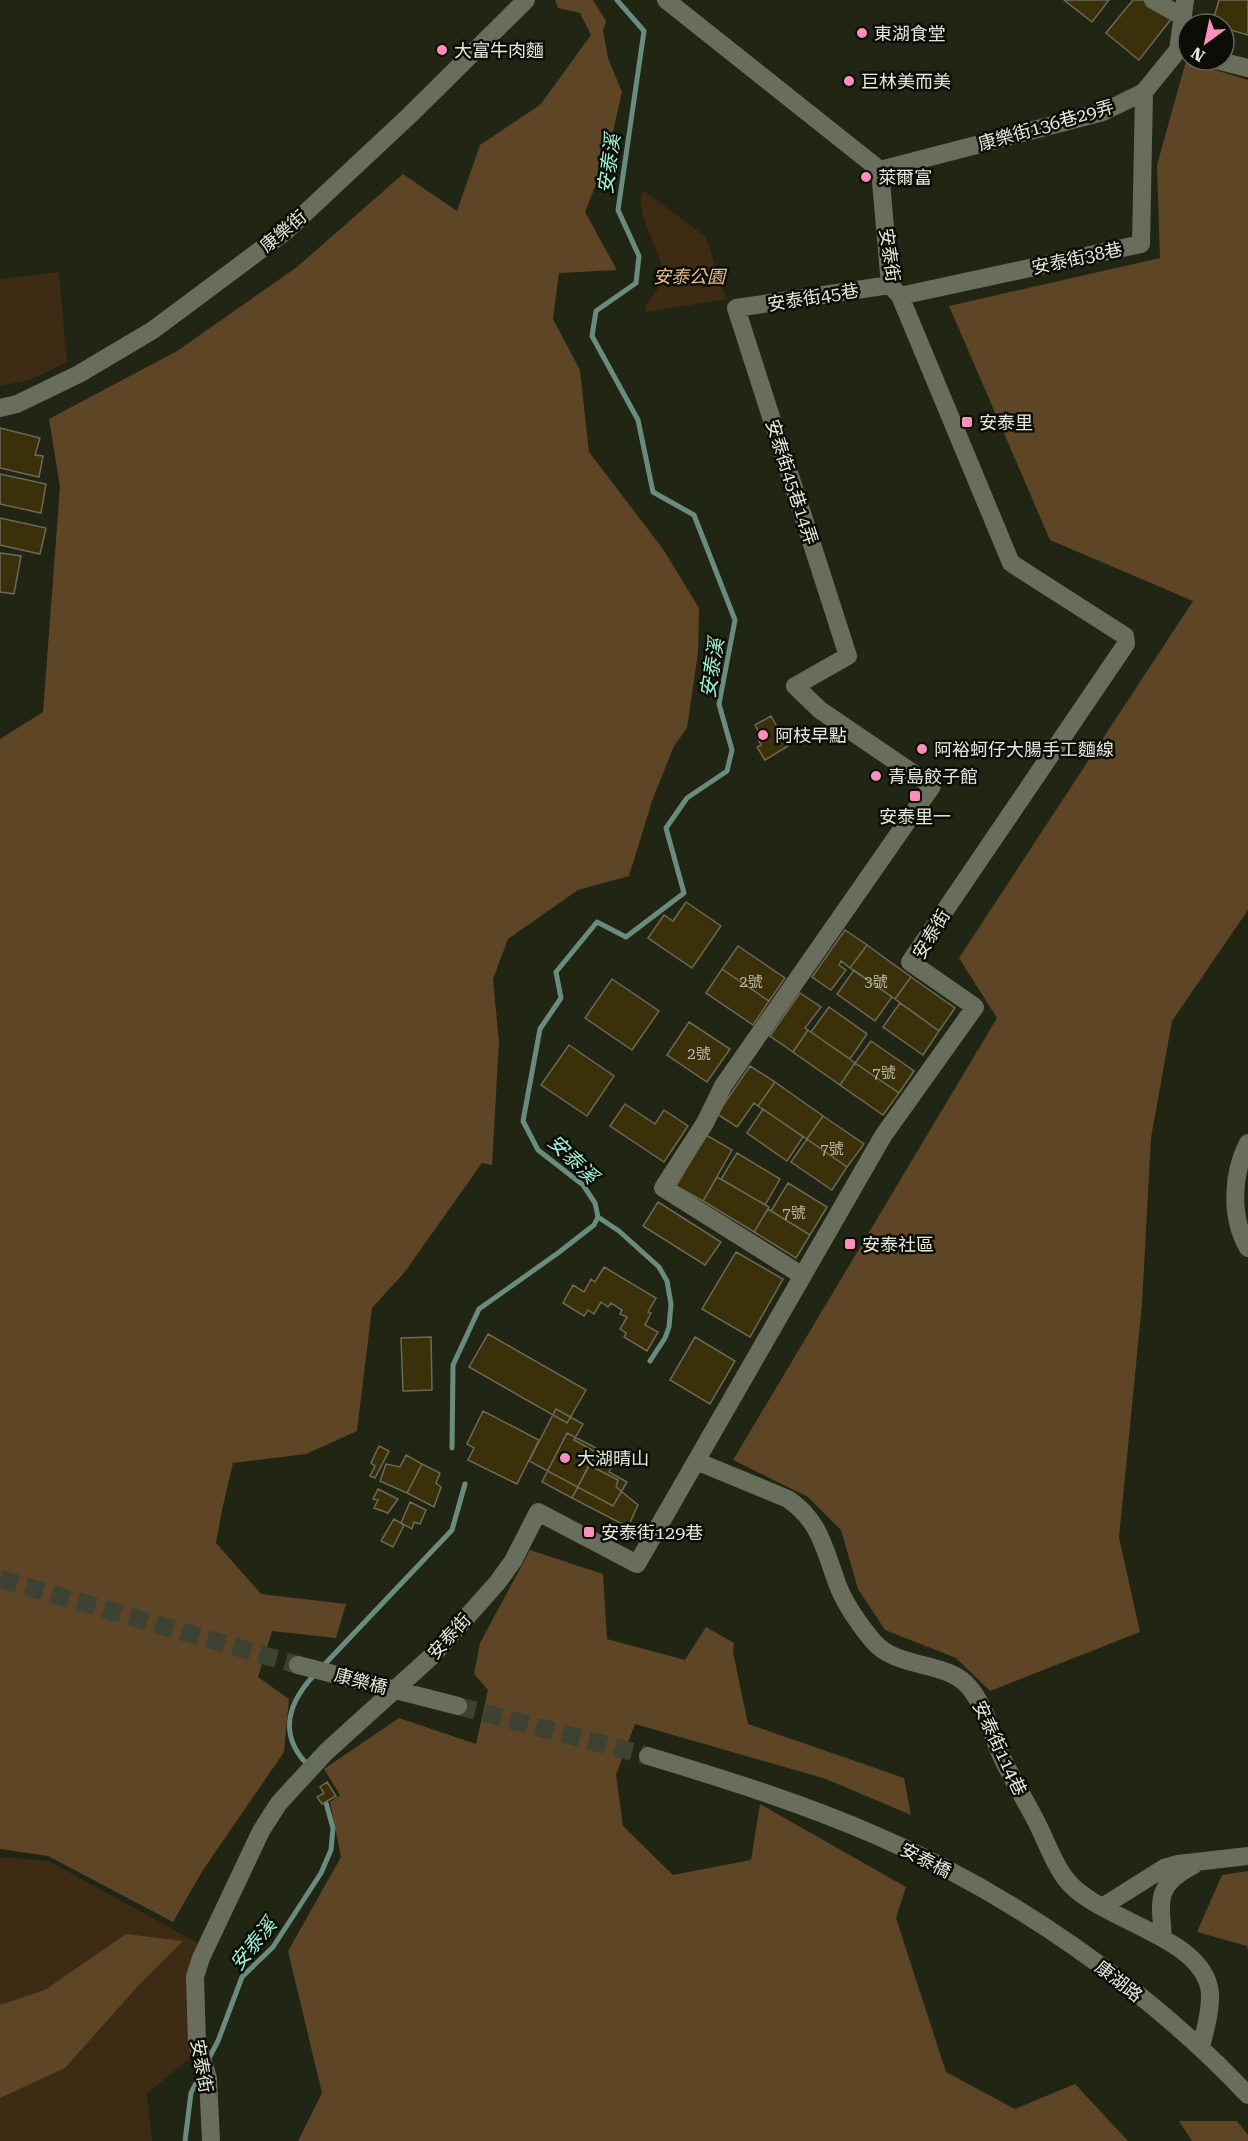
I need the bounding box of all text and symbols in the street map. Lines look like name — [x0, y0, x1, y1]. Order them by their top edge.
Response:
north arrow — [1176, 12, 1236, 72]
place label: 東湖食堂 — [874, 23, 946, 44]
marker: 東湖食堂 — [855, 26, 869, 40]
place label: 大富牛肉麵 — [454, 40, 544, 61]
marker: 大富牛肉麵 — [435, 43, 449, 57]
text: N — [1188, 43, 1208, 65]
place label: 巨林美而美 — [861, 71, 951, 92]
marker: 巨林美而美 — [842, 74, 856, 88]
street label: 康樂街136巷29弄 — [976, 96, 1116, 154]
water label: 安泰溪 — [593, 130, 625, 195]
place label: 萊爾富 — [878, 167, 932, 188]
marker: 萊爾富 — [859, 170, 873, 184]
street label: 康樂街 — [256, 206, 310, 256]
street label: 安泰街 — [876, 227, 904, 283]
street label: 安泰街38巷 — [1030, 238, 1124, 278]
park label: 安泰公園 — [653, 266, 728, 287]
street label: 安泰街45巷 — [766, 279, 860, 315]
place label: 安泰里 — [979, 412, 1033, 433]
marker: 安泰里 — [960, 415, 974, 429]
street label: 安泰街45巷14弄 — [762, 417, 822, 547]
water label: 安泰溪 — [695, 634, 729, 700]
place label: 阿枝早點 — [775, 725, 847, 746]
marker: 阿枝早點 — [756, 728, 770, 742]
place label: 阿裕蚵仔大腸手工麵線 — [934, 739, 1114, 760]
marker: 阿裕蚵仔大腸手工麵線 — [915, 742, 929, 756]
place label: 青島餃子館 — [888, 766, 978, 787]
marker: 青島餃子館 — [869, 769, 883, 783]
marker: 安泰里一 — [908, 789, 922, 803]
place label: 安泰里一 — [879, 806, 951, 827]
street label: 安泰街 — [908, 905, 954, 963]
house number: 2號 — [739, 973, 763, 991]
house number: 3號 — [864, 973, 888, 991]
house number: 2號 — [687, 1045, 711, 1063]
house number: 7號 — [872, 1064, 896, 1082]
water label: 安泰溪 — [543, 1130, 605, 1191]
house number: 7號 — [820, 1140, 844, 1158]
house number: 7號 — [782, 1204, 806, 1222]
place label: 安泰社區 — [862, 1234, 934, 1255]
marker: 安泰社區 — [843, 1237, 857, 1251]
place label: 大湖晴山 — [577, 1448, 649, 1469]
marker: 大湖晴山 — [558, 1451, 572, 1465]
place label: 安泰街129巷 — [601, 1522, 703, 1543]
marker: 安泰街129巷 — [582, 1525, 596, 1539]
street label: 安泰街 — [423, 1609, 475, 1663]
street label: 康樂橋 — [332, 1664, 390, 1698]
street label: 安泰街114巷 — [969, 1697, 1031, 1799]
street label: 安泰橋 — [897, 1838, 955, 1882]
water label: 安泰溪 — [225, 1911, 283, 1975]
street label: 康湖路 — [1091, 1956, 1147, 2006]
street label: 安泰街 — [187, 2038, 217, 2094]

